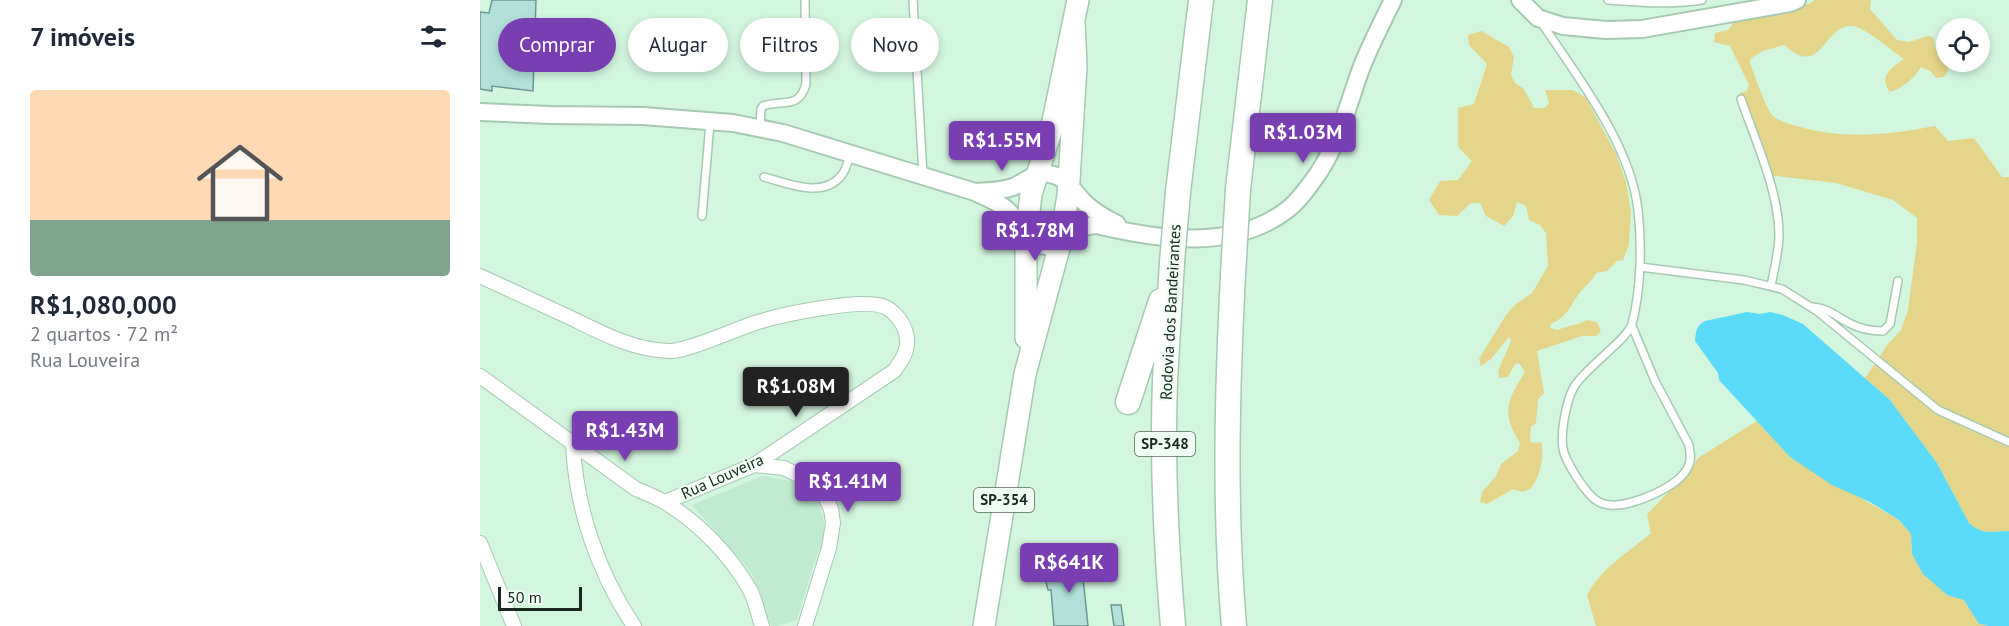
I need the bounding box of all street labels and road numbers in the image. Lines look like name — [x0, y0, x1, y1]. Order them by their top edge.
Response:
street label: Rodovia dos Bandeirantes — [1155, 223, 1185, 400]
road number: SP-348 — [1135, 432, 1195, 456]
street label: Rua Louveira — [678, 449, 766, 503]
road number: SP-354 — [974, 488, 1034, 512]

